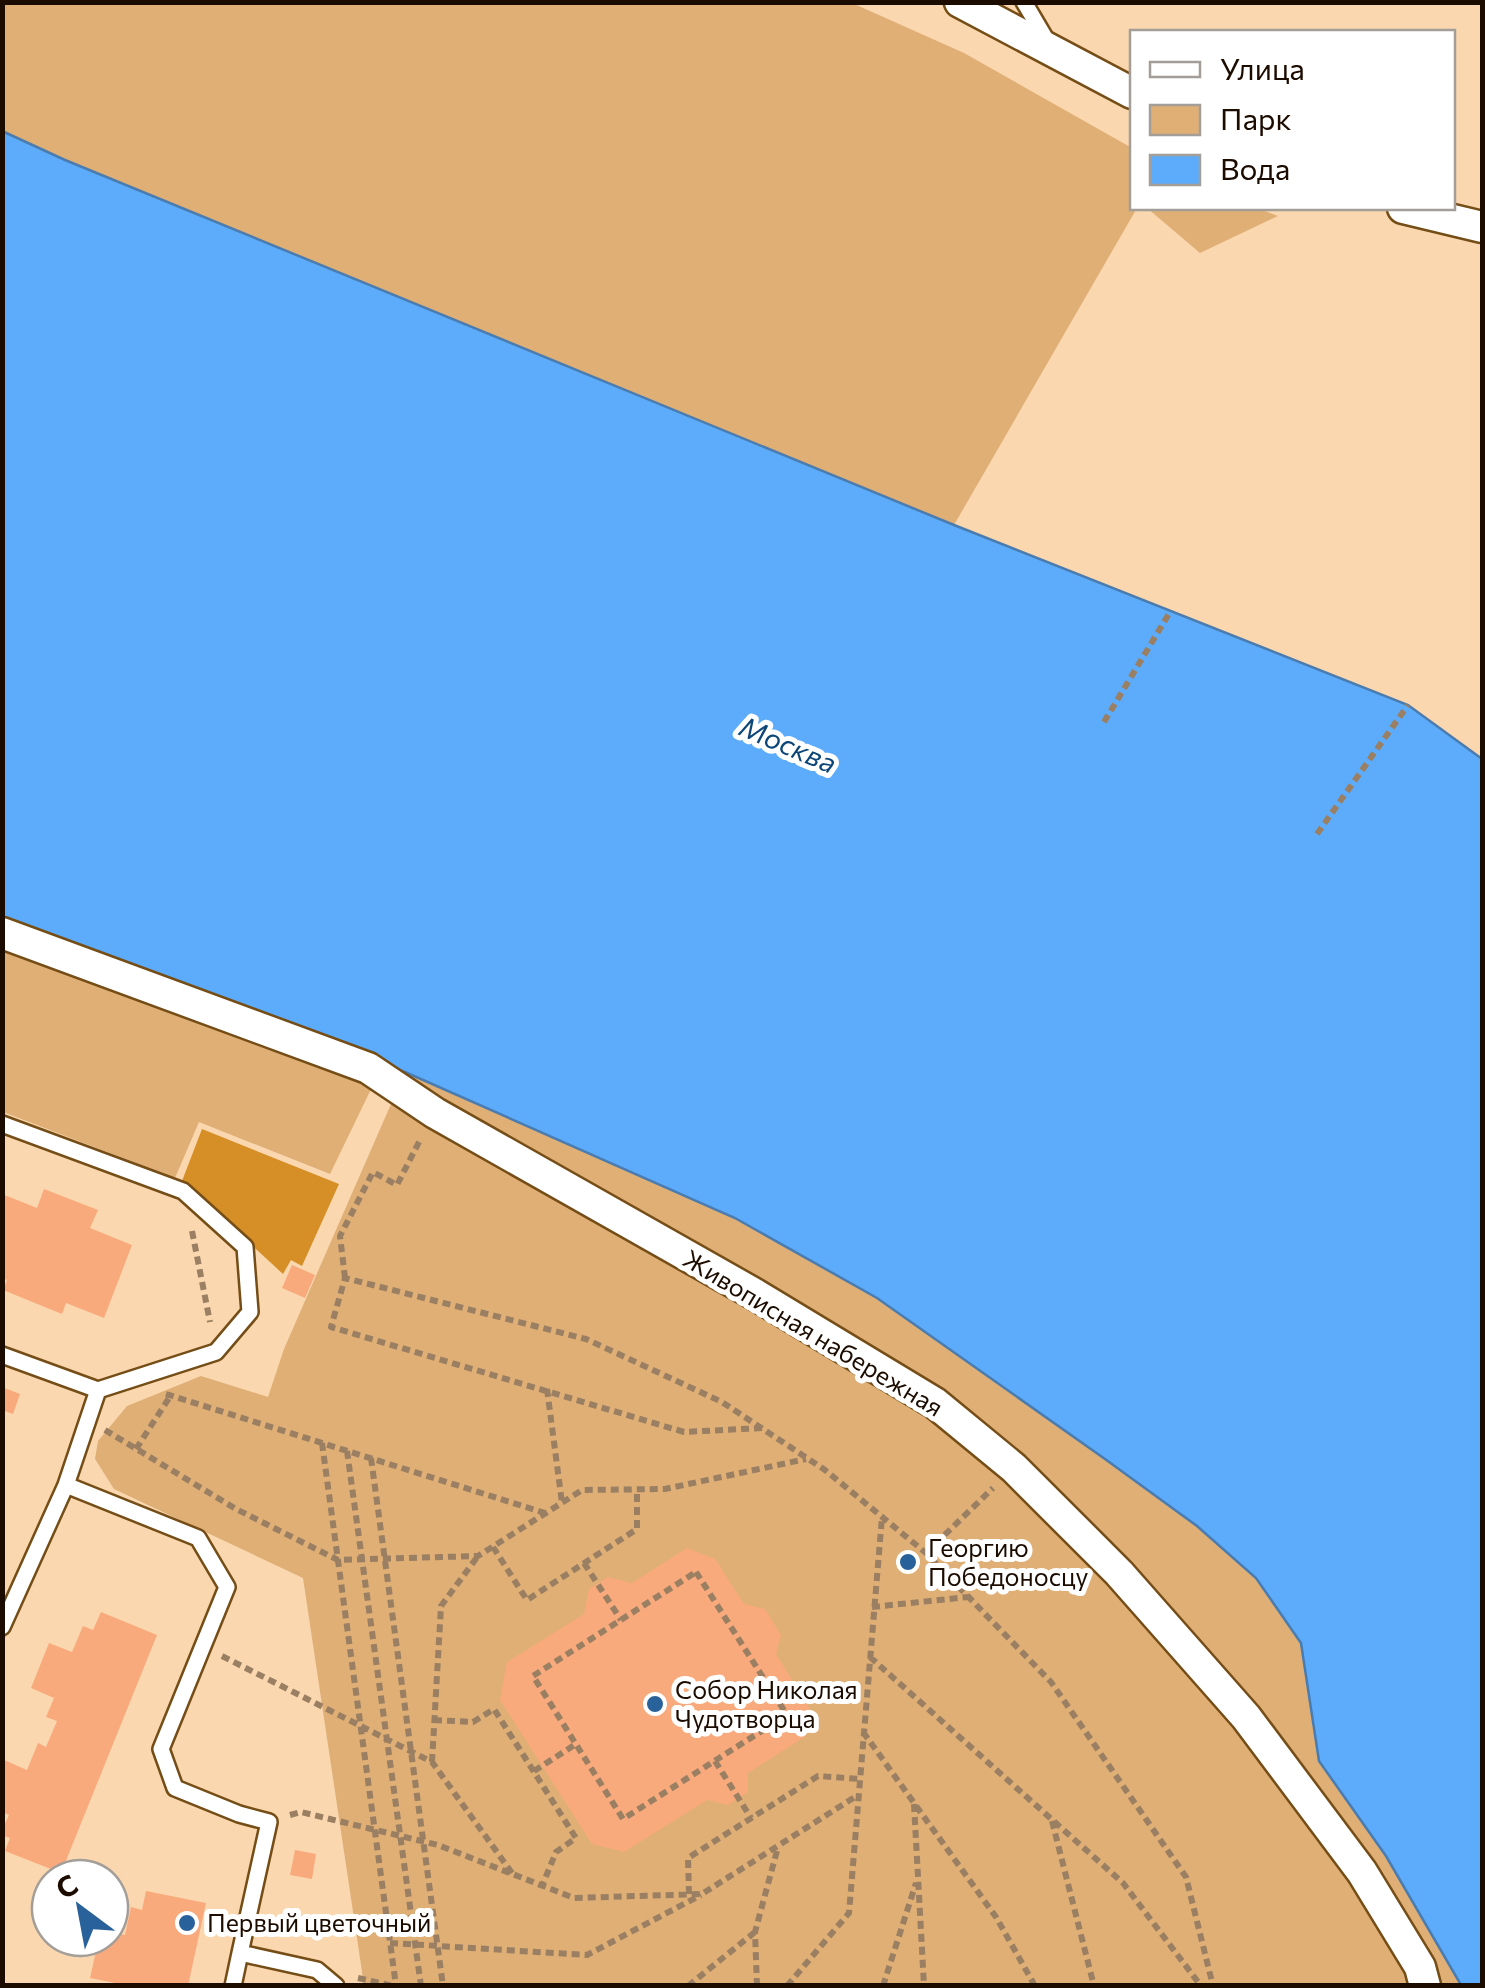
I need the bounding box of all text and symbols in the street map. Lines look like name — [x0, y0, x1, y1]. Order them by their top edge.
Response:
legend — [1130, 30, 1455, 210]
text: Улица — [1220, 49, 1305, 86]
text: Парк — [1220, 99, 1292, 136]
text: Вода — [1220, 149, 1290, 186]
water label: Москва — [735, 709, 842, 780]
street label: Живописная набережная — [678, 1243, 949, 1422]
place label: Георгию Победоносцу — [928, 1532, 1088, 1591]
marker: Георгию Победоносцу — [897, 1551, 919, 1573]
place label: Собор Николая Чудотворца — [675, 1674, 858, 1733]
marker: Собор Николая Чудотворца — [644, 1693, 666, 1715]
north arrow — [30, 1858, 130, 1958]
text: С — [49, 1866, 83, 1905]
place label: Первый цветочный — [207, 1907, 431, 1937]
marker: Первый цветочный — [176, 1912, 198, 1934]

